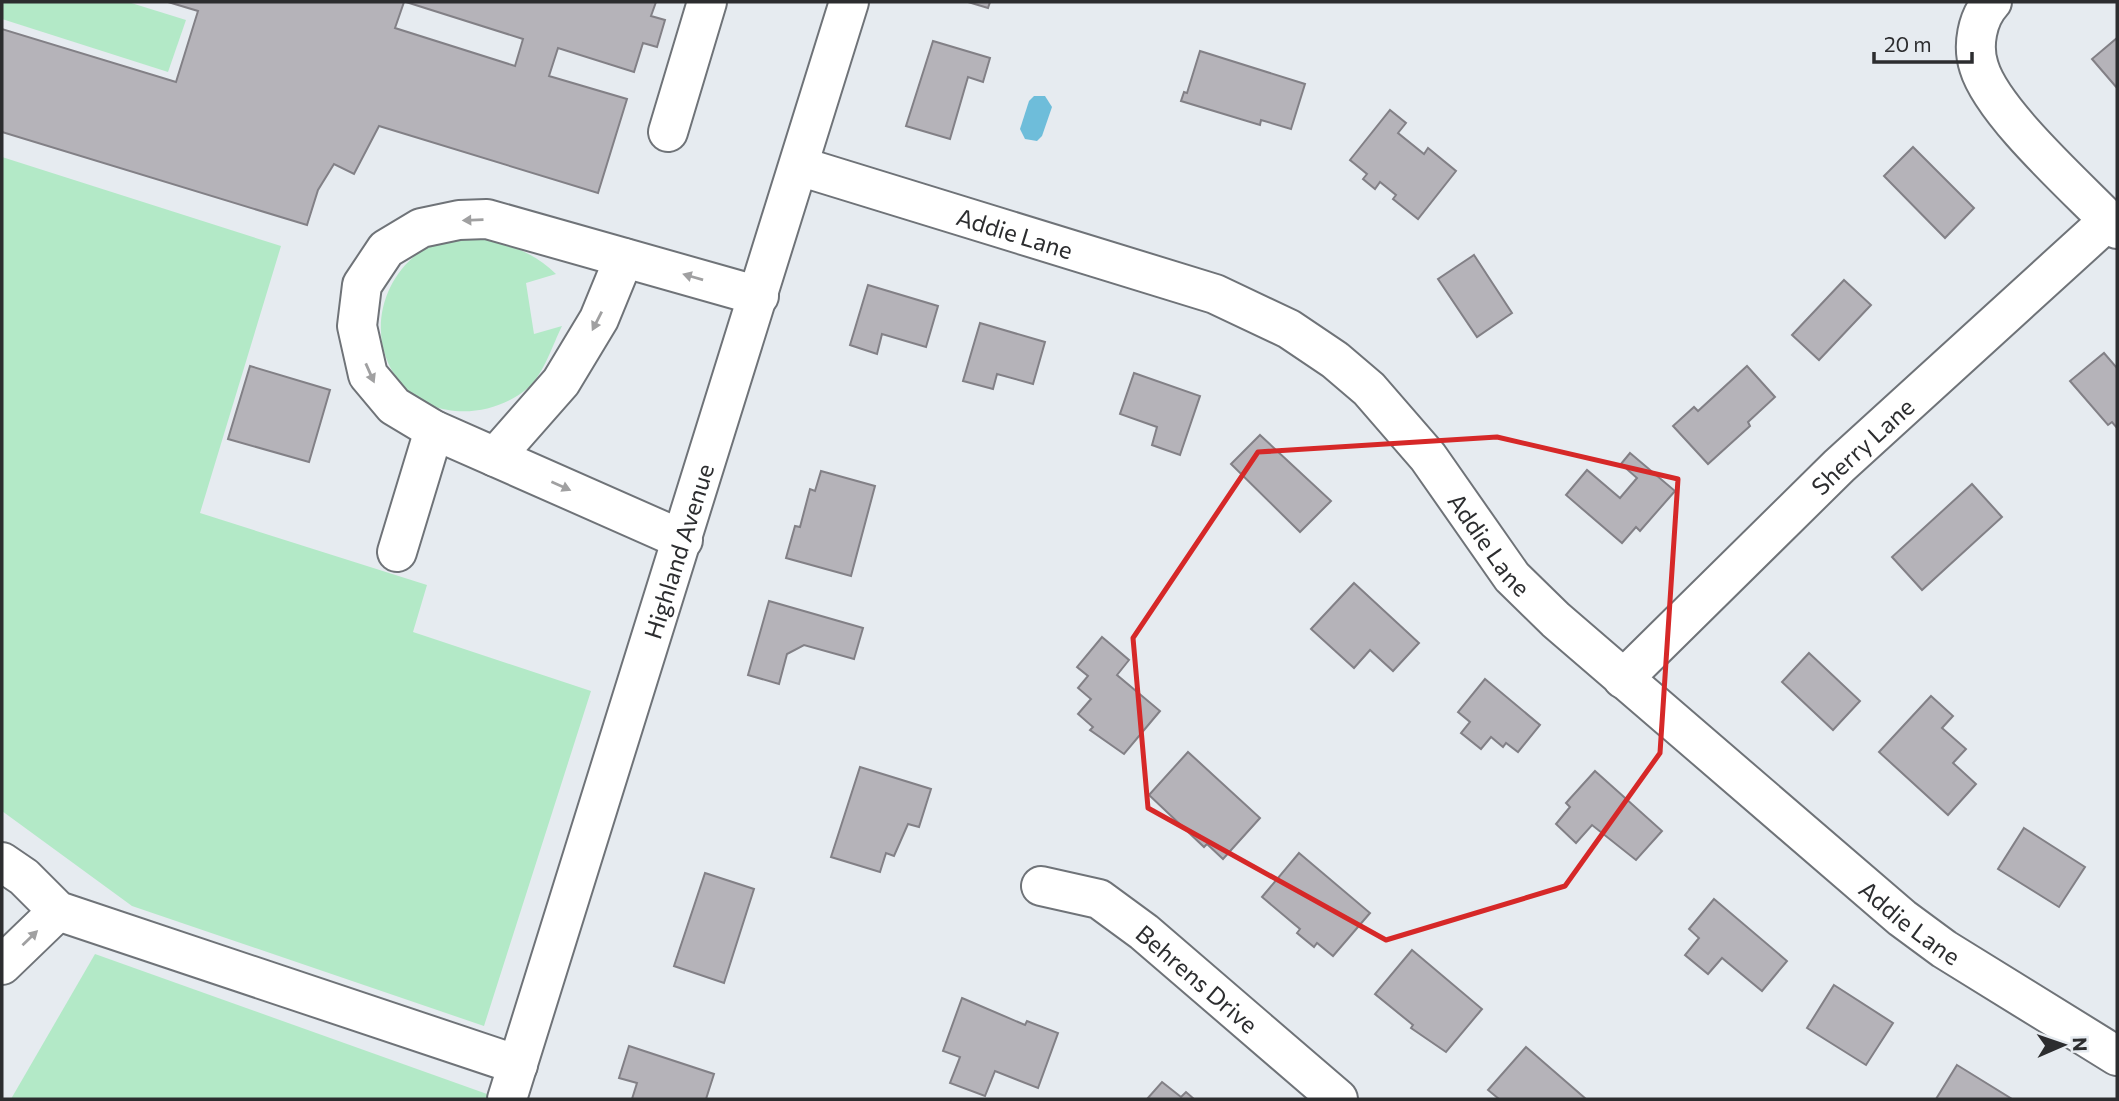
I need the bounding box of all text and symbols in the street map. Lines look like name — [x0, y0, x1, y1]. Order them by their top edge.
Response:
scale bar — [1874, 21, 1972, 65]
text: 20 m — [1884, 31, 1932, 56]
street label: Addie Lane — [953, 201, 1077, 264]
one-way arrow — [462, 214, 484, 225]
one-way arrow — [682, 271, 704, 282]
one-way arrow — [591, 311, 603, 330]
one-way arrow — [364, 362, 376, 383]
street label: Sherry Lane — [1805, 391, 1919, 500]
street label: Highland Avenue — [637, 460, 719, 642]
one-way arrow — [551, 480, 571, 492]
street label: Addie Lane — [1443, 487, 1537, 601]
street label: Addie Lane — [1854, 874, 1966, 970]
street label: Behrens Drive — [1131, 918, 1264, 1038]
one-way arrow — [21, 930, 38, 946]
north arrow — [2028, 1010, 2098, 1080]
text: N — [2069, 1037, 2092, 1052]

